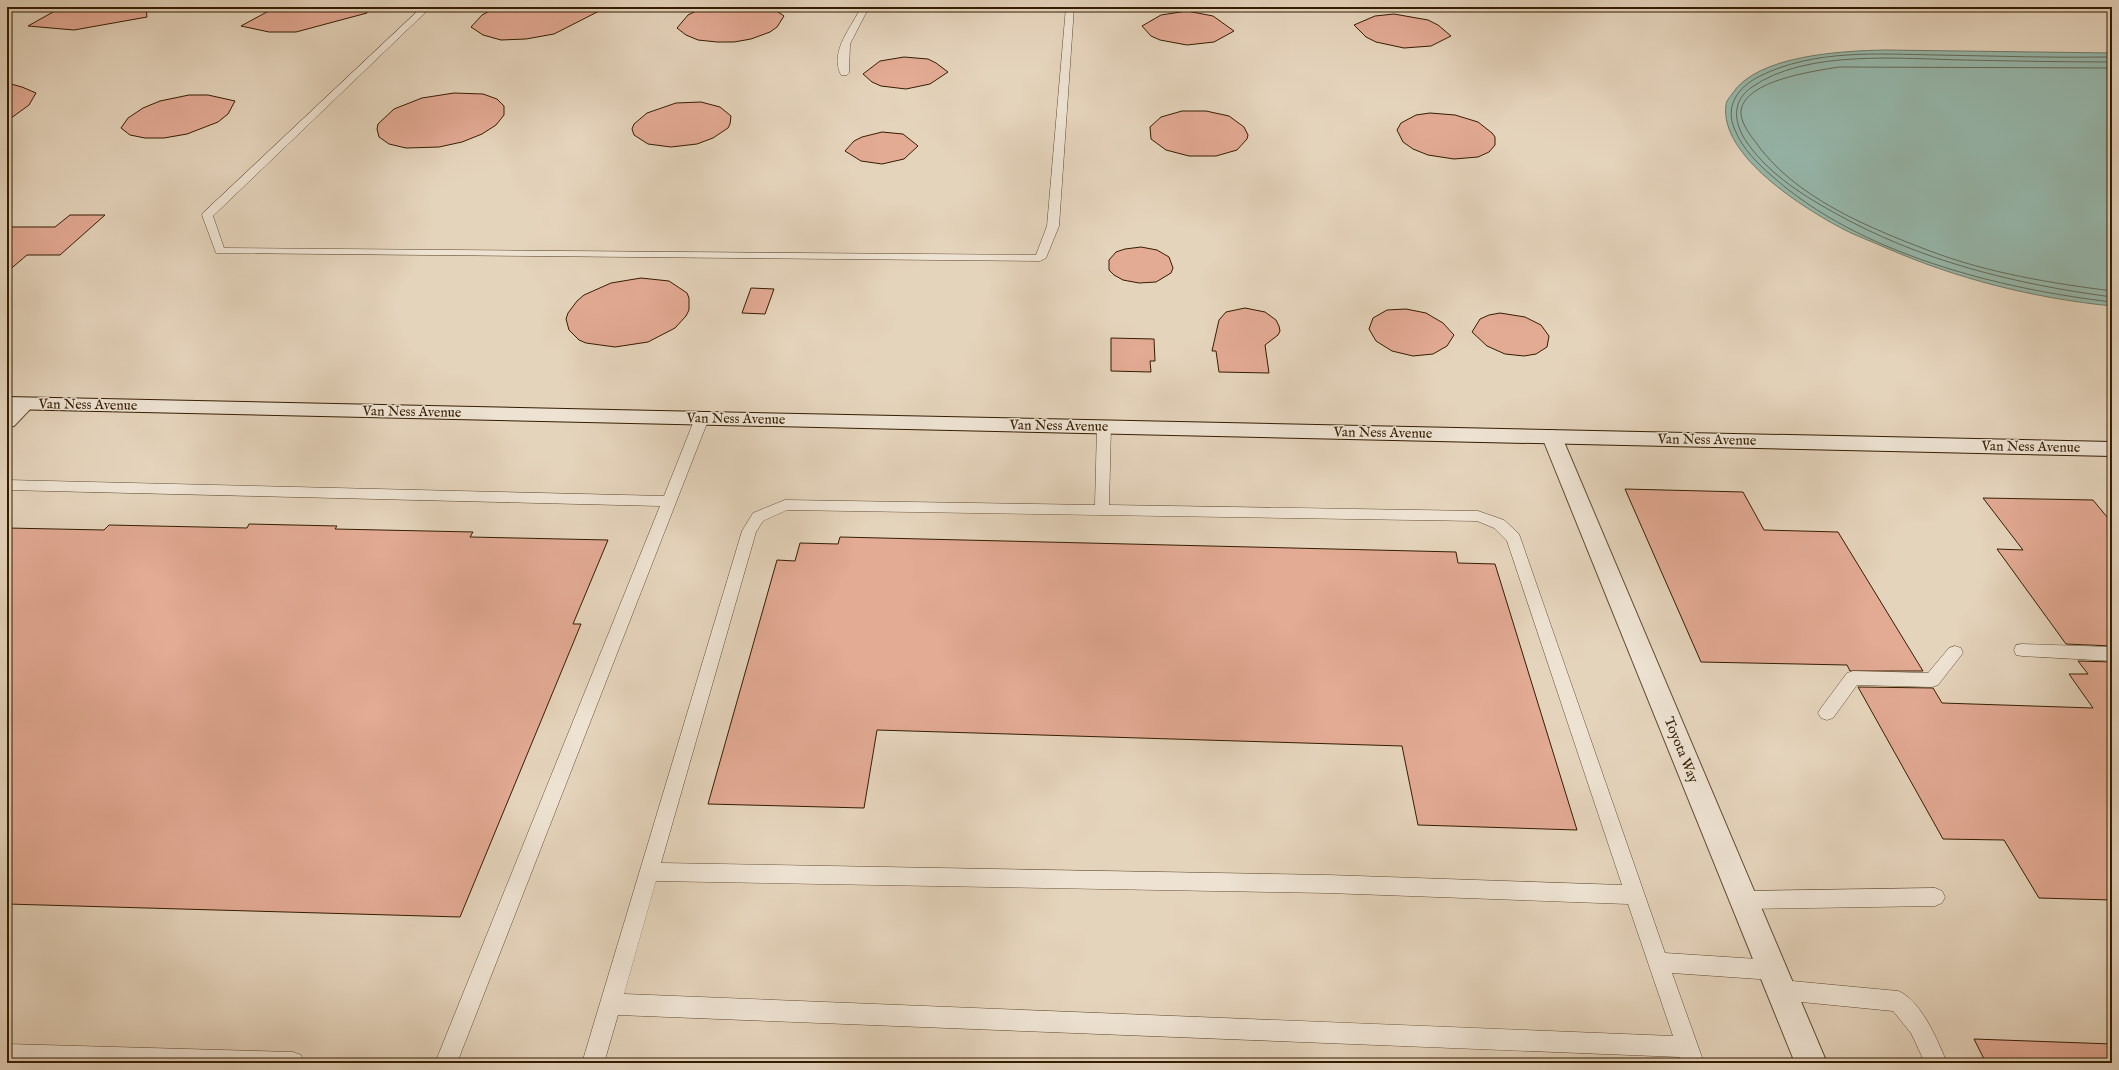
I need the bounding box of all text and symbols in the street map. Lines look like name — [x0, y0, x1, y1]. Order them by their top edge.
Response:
street label: Van Ness Avenue — [38, 395, 138, 415]
street label: Van Ness Avenue — [362, 402, 462, 422]
street label: Van Ness Avenue — [686, 409, 786, 429]
street label: Van Ness Avenue — [1009, 416, 1109, 436]
street label: Van Ness Avenue — [1333, 423, 1433, 443]
street label: Van Ness Avenue — [1657, 430, 1757, 450]
street label: Van Ness Avenue — [1981, 437, 2081, 457]
street label: Toyota Way — [1660, 714, 1702, 786]

